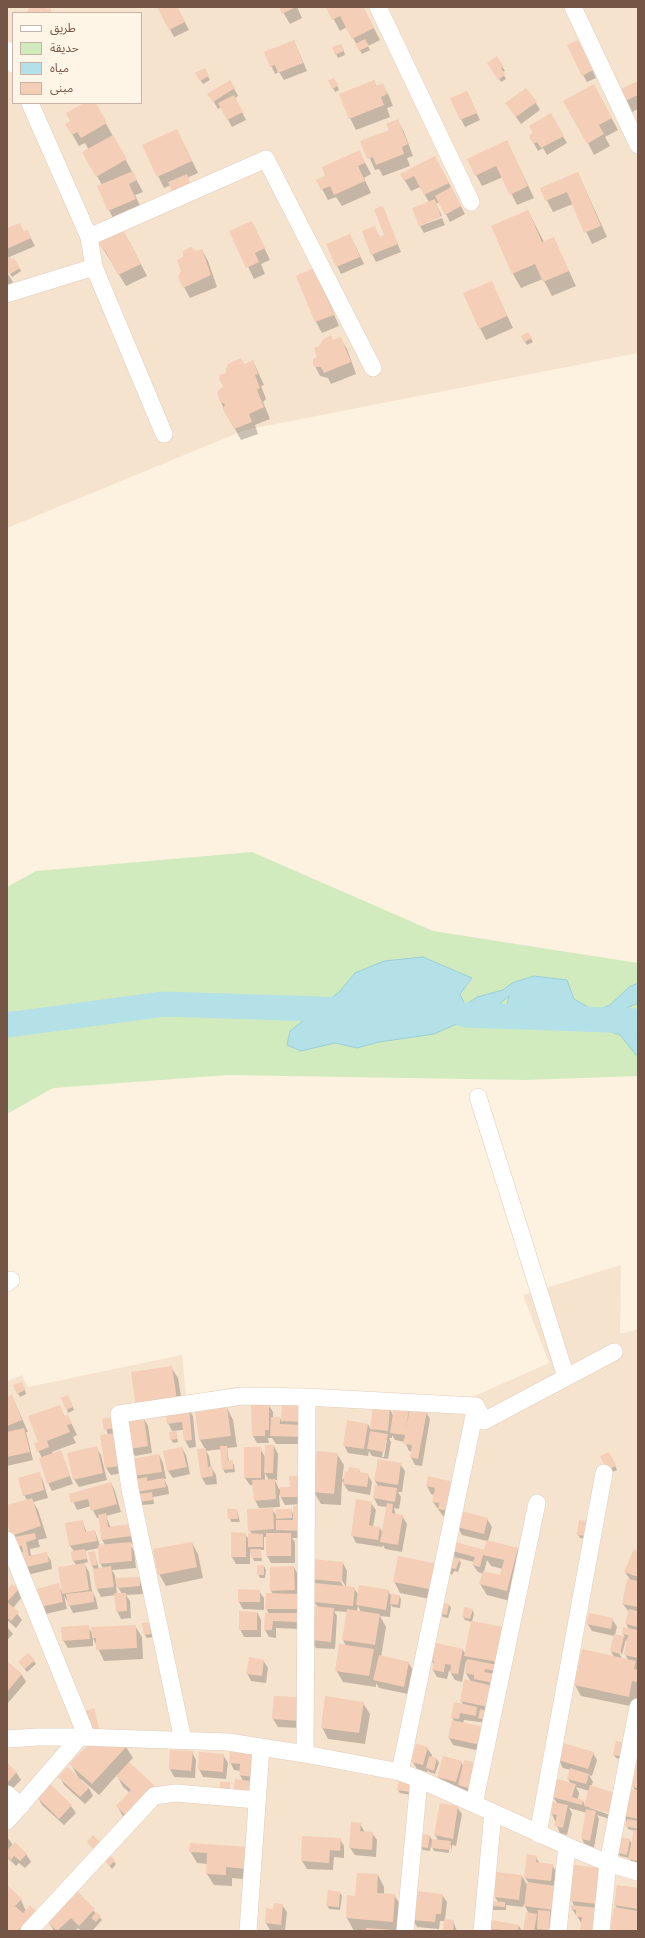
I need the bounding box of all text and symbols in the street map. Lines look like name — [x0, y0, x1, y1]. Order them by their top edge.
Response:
legend — [12, 12, 142, 104]
text: طريق — [50, 22, 76, 34]
text: حديقة — [50, 42, 79, 54]
text: مياه — [50, 62, 69, 74]
text: مبنى — [50, 82, 73, 94]

